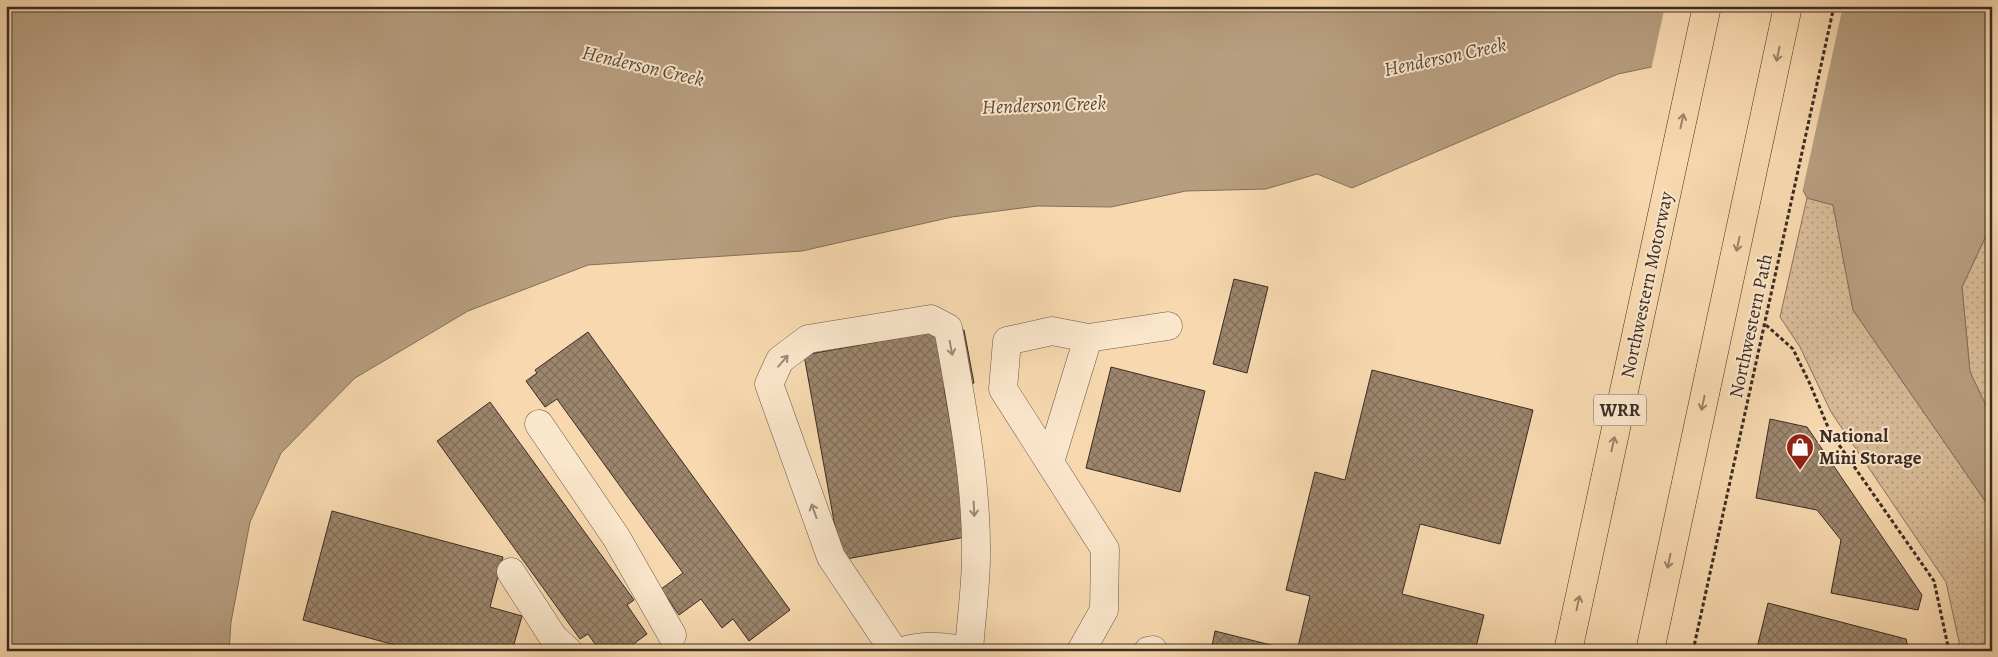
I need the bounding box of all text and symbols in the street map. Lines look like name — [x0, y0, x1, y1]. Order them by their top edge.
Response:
water label: Henderson Creek — [1381, 31, 1509, 83]
water label: Henderson Creek — [579, 39, 707, 93]
one-way arrow — [1773, 46, 1782, 62]
water label: Henderson Creek — [981, 89, 1107, 121]
one-way arrow — [1678, 114, 1688, 130]
street label: Northwestern Motorway — [1615, 189, 1680, 381]
one-way arrow — [1733, 235, 1742, 251]
street label: Northwestern Path — [1723, 251, 1779, 401]
one-way arrow — [947, 339, 957, 355]
one-way arrow — [777, 354, 788, 367]
road number: WRR — [1594, 394, 1646, 426]
one-way arrow — [1698, 394, 1708, 410]
place label: National Mini Storage — [1819, 423, 1922, 471]
shop icon: National Mini Storage — [1785, 432, 1815, 471]
one-way arrow — [1608, 437, 1618, 453]
one-way arrow — [970, 500, 979, 516]
one-way arrow — [809, 504, 818, 519]
one-way arrow — [1664, 553, 1673, 569]
one-way arrow — [1574, 596, 1583, 612]

